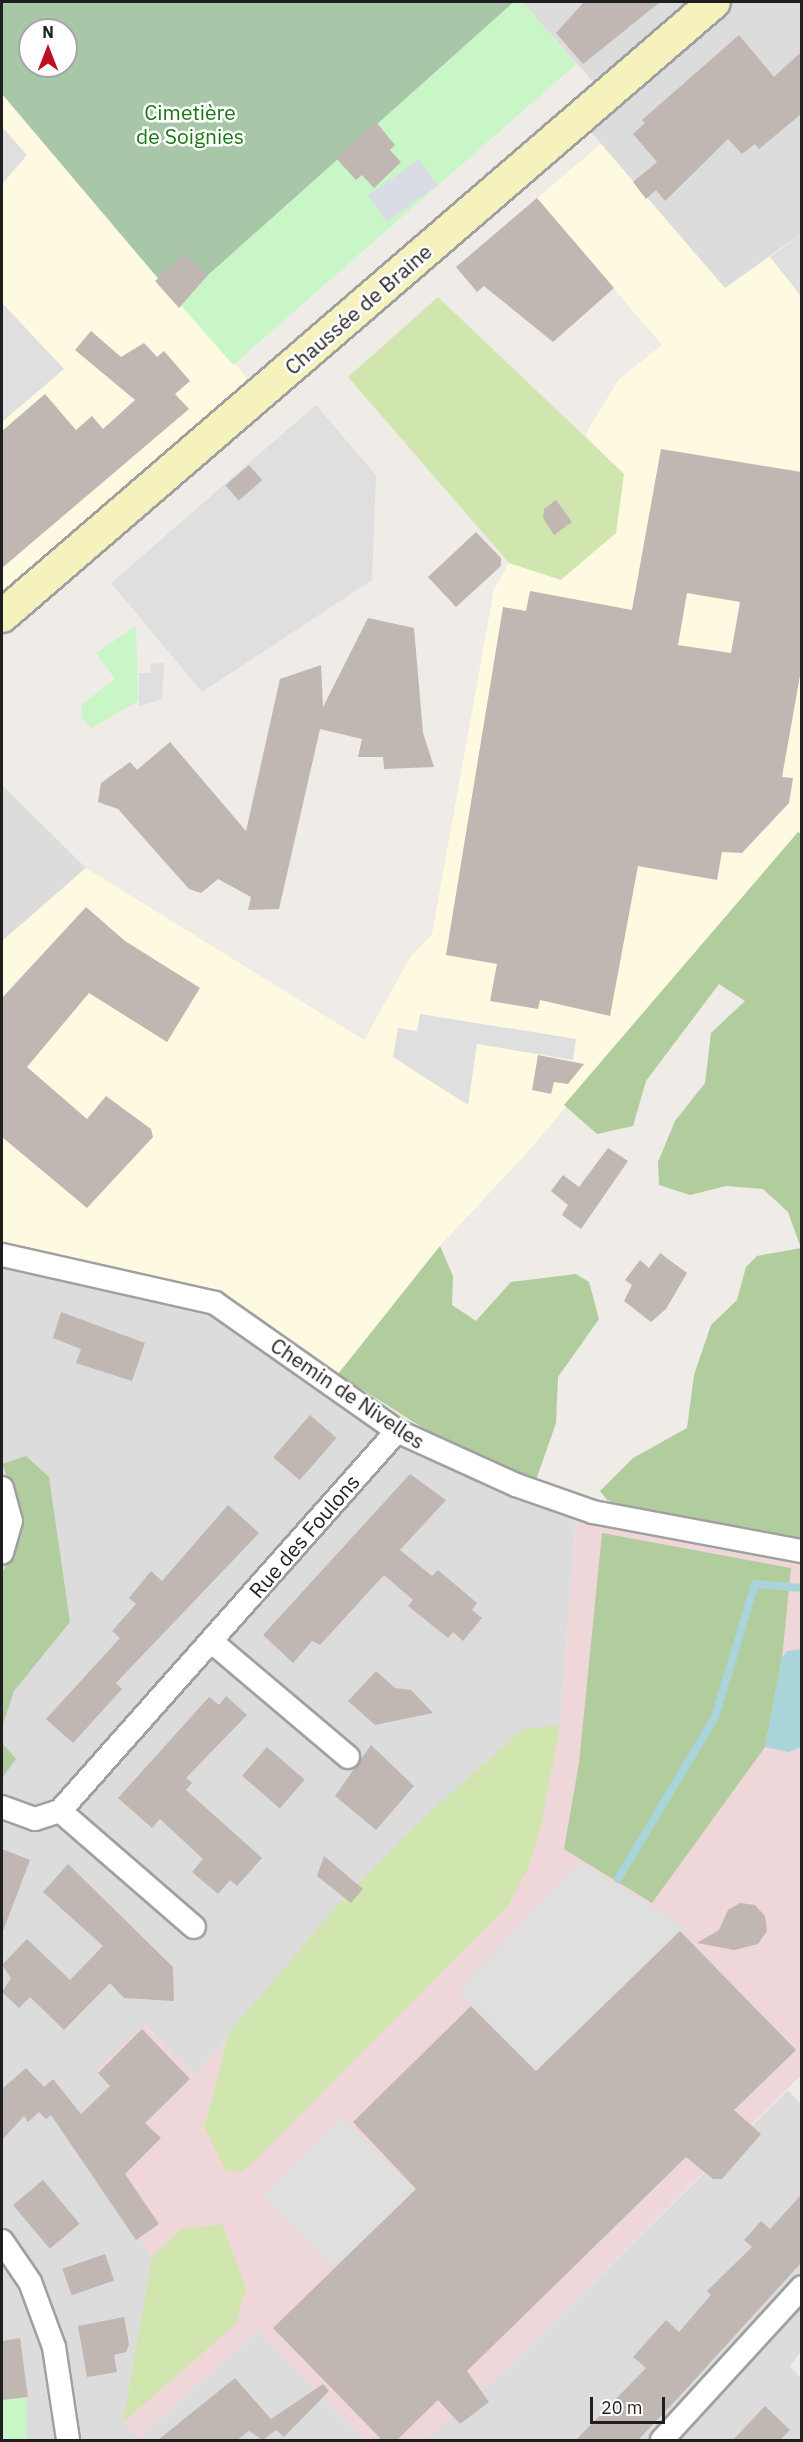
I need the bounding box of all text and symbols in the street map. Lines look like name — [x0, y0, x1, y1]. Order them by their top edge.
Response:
north arrow — [18, 18, 78, 78]
text: N — [42, 22, 54, 42]
park label: Cimetière de Soignies — [136, 99, 244, 149]
street label: Chaussée de Braine — [279, 238, 437, 380]
street label: Chemin de Nivelles — [266, 1332, 430, 1454]
street label: Rue des Foulons — [244, 1469, 364, 1603]
scale bar — [593, 2385, 668, 2423]
text: 20 m — [601, 2396, 643, 2419]

